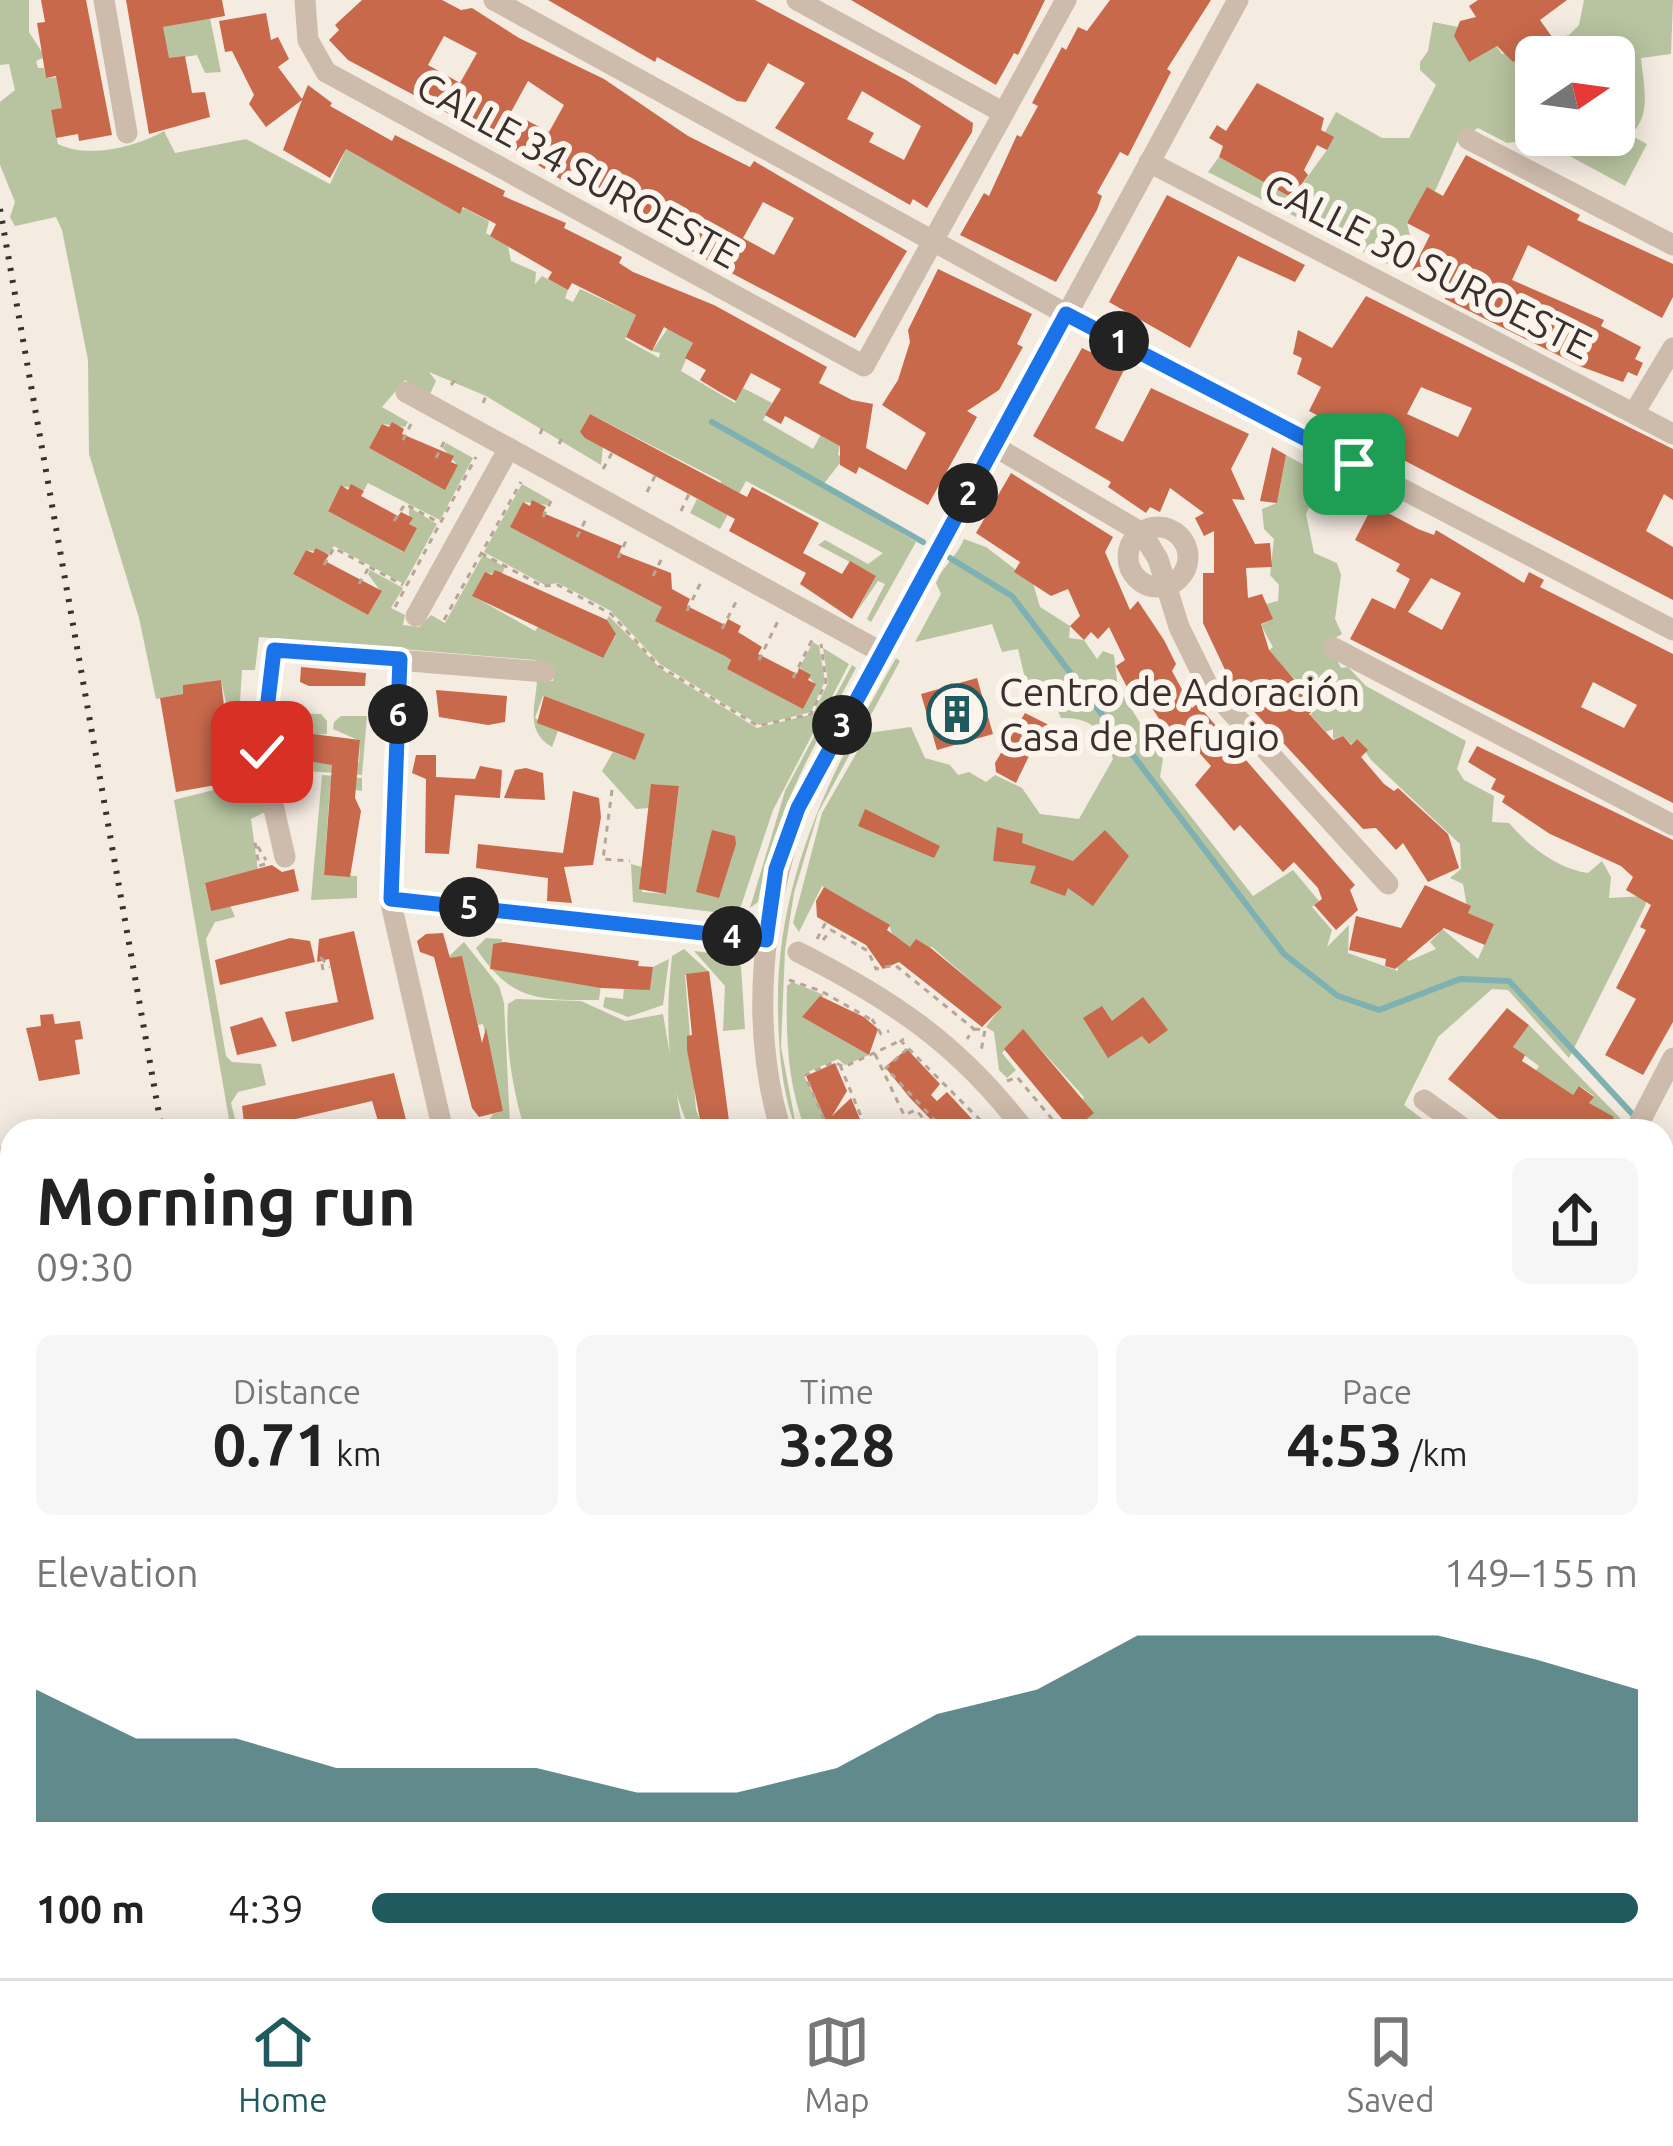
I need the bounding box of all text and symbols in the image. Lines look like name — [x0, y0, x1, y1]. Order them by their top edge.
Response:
north arrow — [1515, 36, 1635, 156]
map controls — [1515, 36, 1635, 156]
street label: CALLE 34 SUROESTE — [410, 63, 747, 276]
street label: CALLE 30 SUROESTE — [1258, 164, 1599, 367]
pin: 1 — [1089, 311, 1149, 371]
text: 1 — [1110, 322, 1128, 359]
pin — [1303, 413, 1405, 515]
icon: arrive — [1321, 431, 1387, 497]
pin: 2 — [938, 463, 998, 523]
text: 2 — [959, 474, 977, 511]
place label: Centro de Adoración Casa de Refugio — [999, 670, 1360, 758]
building icon: Centro de Adoración Casa de Refugio — [926, 683, 988, 745]
pin: 6 — [368, 684, 428, 744]
text: 6 — [389, 695, 407, 732]
pin: 3 — [812, 695, 872, 755]
pin — [211, 701, 313, 803]
text: 3 — [833, 706, 851, 743]
icon: check — [229, 719, 295, 785]
pin: 5 — [439, 877, 499, 937]
text: 5 — [460, 888, 478, 925]
pin: 4 — [702, 906, 762, 966]
text: 4 — [723, 917, 741, 954]
button: share — [1512, 1158, 1638, 1284]
text: Morning run — [36, 1163, 416, 1237]
text: 09:30 — [36, 1245, 134, 1288]
text: Distance — [233, 1373, 361, 1410]
text: Time — [800, 1373, 874, 1410]
text: Pace — [1342, 1373, 1412, 1410]
text: 0.71 — [213, 1410, 329, 1477]
text: 3:28 — [779, 1410, 895, 1477]
text: 4:53 — [1286, 1410, 1403, 1477]
text: km — [329, 1435, 381, 1472]
text: /km — [1403, 1435, 1468, 1472]
text: Elevation — [36, 1551, 199, 1594]
text: 149–155 m — [1444, 1551, 1638, 1594]
text: 100 m — [36, 1887, 145, 1930]
text: 4:39 — [228, 1887, 304, 1930]
tab: Home — [238, 2009, 327, 2118]
tab: Map — [804, 2009, 870, 2118]
tab: Saved — [1347, 2009, 1435, 2118]

